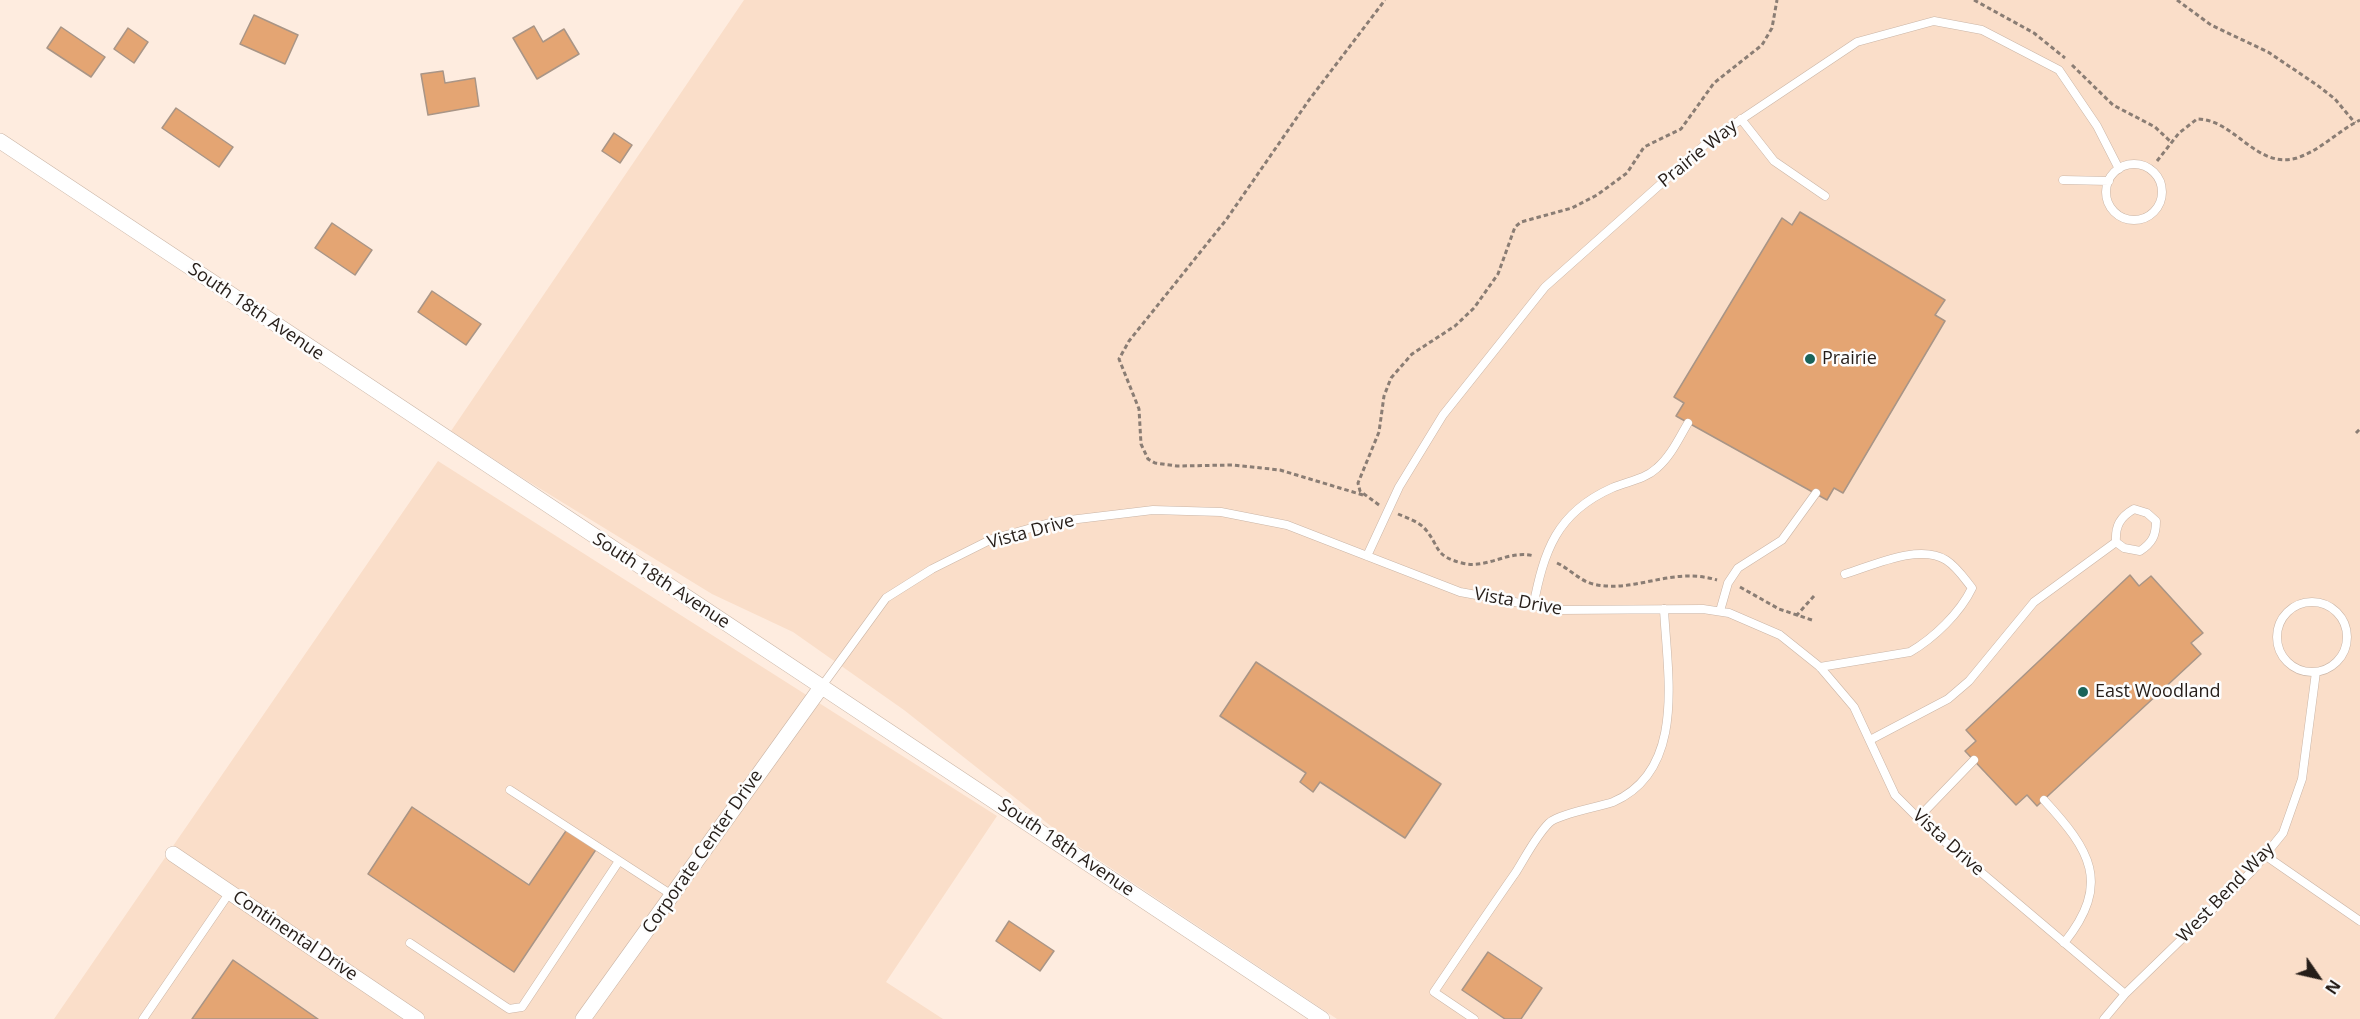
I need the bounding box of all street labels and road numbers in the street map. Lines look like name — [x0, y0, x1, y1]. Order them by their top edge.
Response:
street label: Prairie Way — [1654, 116, 1742, 192]
street label: South 18th Avenue — [184, 259, 328, 365]
street label: Vista Drive — [985, 510, 1077, 554]
street label: South 18th Avenue — [588, 529, 734, 633]
street label: Vista Drive — [1472, 584, 1564, 620]
street label: Corporate Center Drive — [638, 766, 768, 938]
street label: South 18th Avenue — [994, 795, 1138, 901]
street label: Vista Drive — [1908, 805, 1988, 881]
street label: West Bend Way — [2173, 839, 2279, 947]
street label: Continental Drive — [228, 886, 362, 986]

